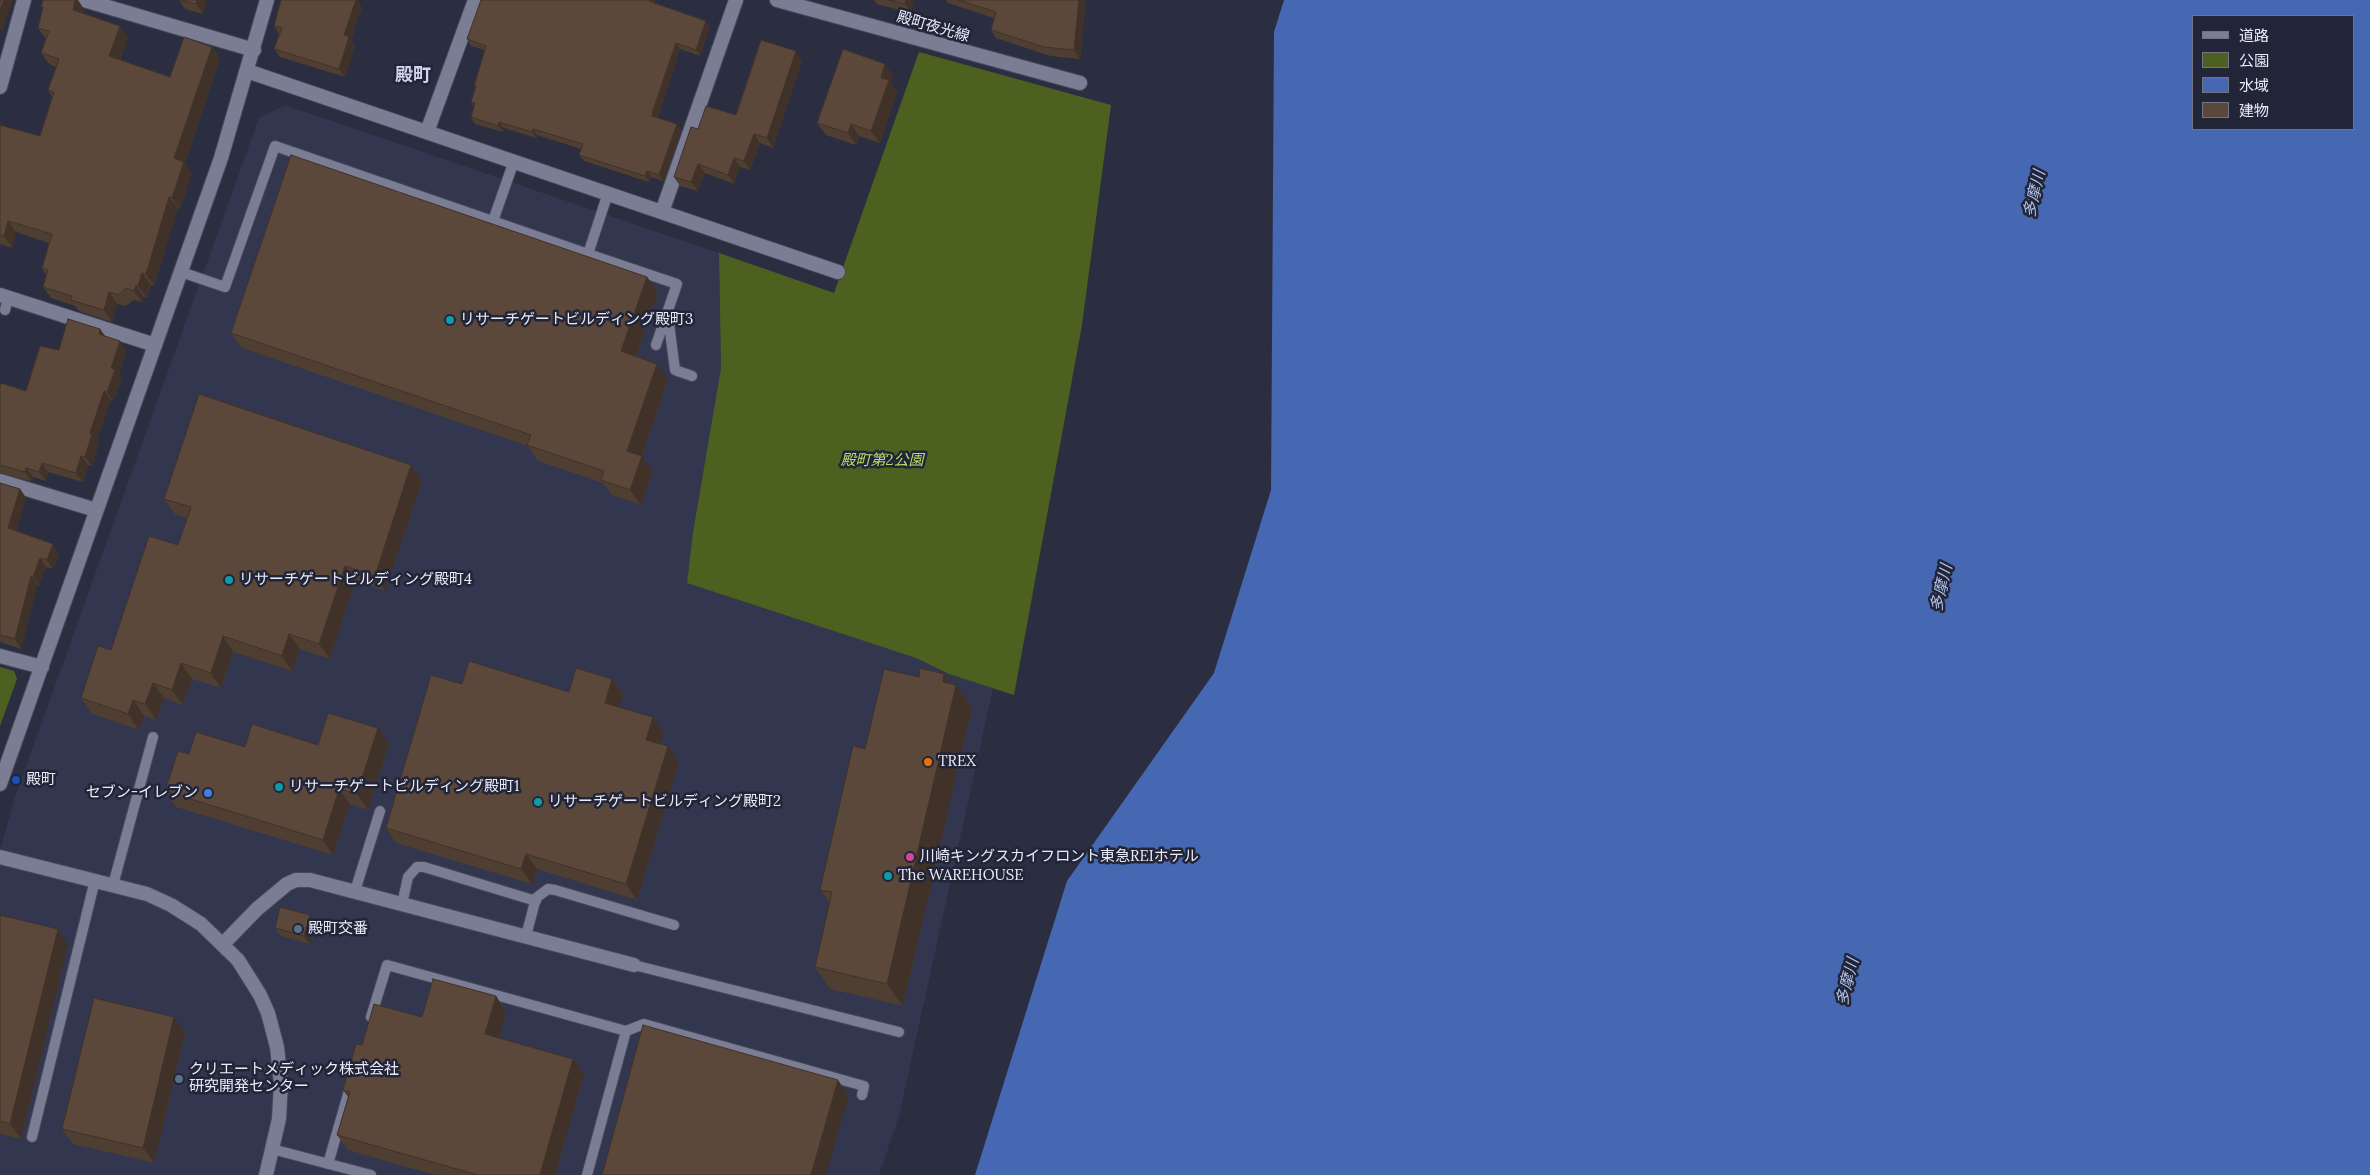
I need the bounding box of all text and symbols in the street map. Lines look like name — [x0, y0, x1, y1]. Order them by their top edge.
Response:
street label: 殿町夜光線 — [894, 8, 972, 46]
legend — [2192, 15, 2355, 130]
text: 道路 — [2239, 26, 2269, 45]
text: 公園 — [2239, 51, 2269, 70]
district label: 殿町 — [395, 65, 431, 87]
text: 水域 — [2239, 76, 2269, 95]
text: 建物 — [2239, 101, 2269, 120]
water label: 多摩川 — [2020, 168, 2050, 220]
place label: リサーチゲートビルディング殿町3 — [460, 311, 693, 329]
marker: リサーチゲートビルディング殿町3 — [444, 314, 456, 326]
park label: 殿町第2公園 — [841, 452, 923, 470]
water label: 多摩川 — [1927, 562, 1957, 614]
place label: リサーチゲートビルディング殿町4 — [239, 571, 472, 589]
marker: リサーチゲートビルディング殿町4 — [223, 574, 235, 586]
place label: TREX — [938, 753, 976, 771]
marker: TREX — [922, 756, 934, 768]
place label: 殿町 — [26, 771, 56, 789]
marker: 殿町 — [10, 774, 22, 786]
place label: リサーチゲートビルディング殿町1 — [289, 778, 519, 796]
marker: リサーチゲートビルディング殿町1 — [273, 781, 285, 793]
place label: セブン-イレブン — [86, 784, 198, 802]
marker: セブン-イレブン — [202, 787, 214, 799]
place label: リサーチゲートビルディング殿町2 — [548, 793, 781, 811]
marker: リサーチゲートビルディング殿町2 — [532, 796, 544, 808]
place label: 川崎キングスカイフロント東急REIホテル — [920, 848, 1199, 866]
marker: 川崎キングスカイフロント東急REIホテル — [904, 851, 916, 863]
place label: The WAREHOUSE — [898, 867, 1024, 885]
marker: The WAREHOUSE — [882, 870, 894, 882]
place label: 殿町交番 — [308, 920, 368, 938]
marker: 殿町交番 — [292, 923, 304, 935]
water label: 多摩川 — [1833, 956, 1863, 1008]
place label: クリエートメディック株式会社 研究開発センター — [189, 1061, 399, 1096]
marker: クリエートメディック株式会社 研究開発センター — [173, 1073, 185, 1085]

